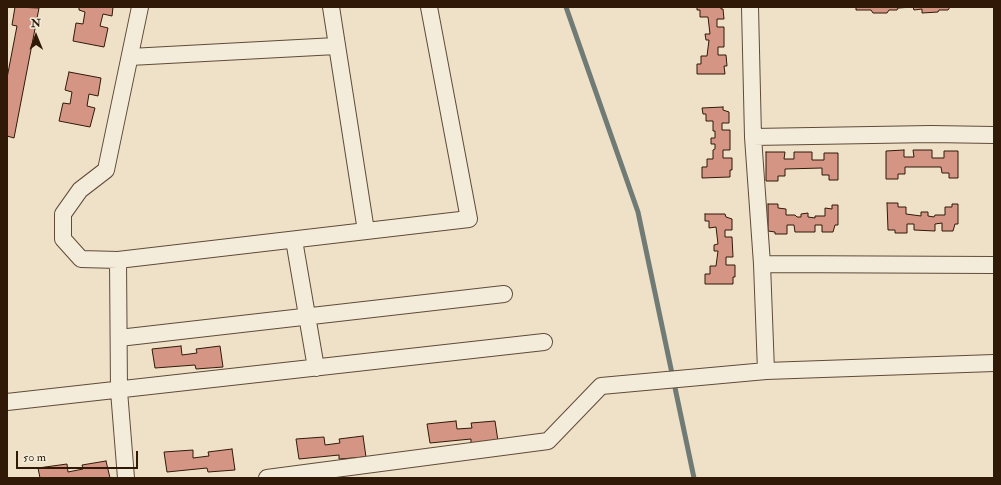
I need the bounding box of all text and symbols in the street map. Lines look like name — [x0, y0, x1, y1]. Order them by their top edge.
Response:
north arrow — [16, 16, 56, 56]
text: N — [31, 17, 41, 30]
scale bar — [18, 443, 140, 469]
text: 50 m — [23, 450, 46, 465]

